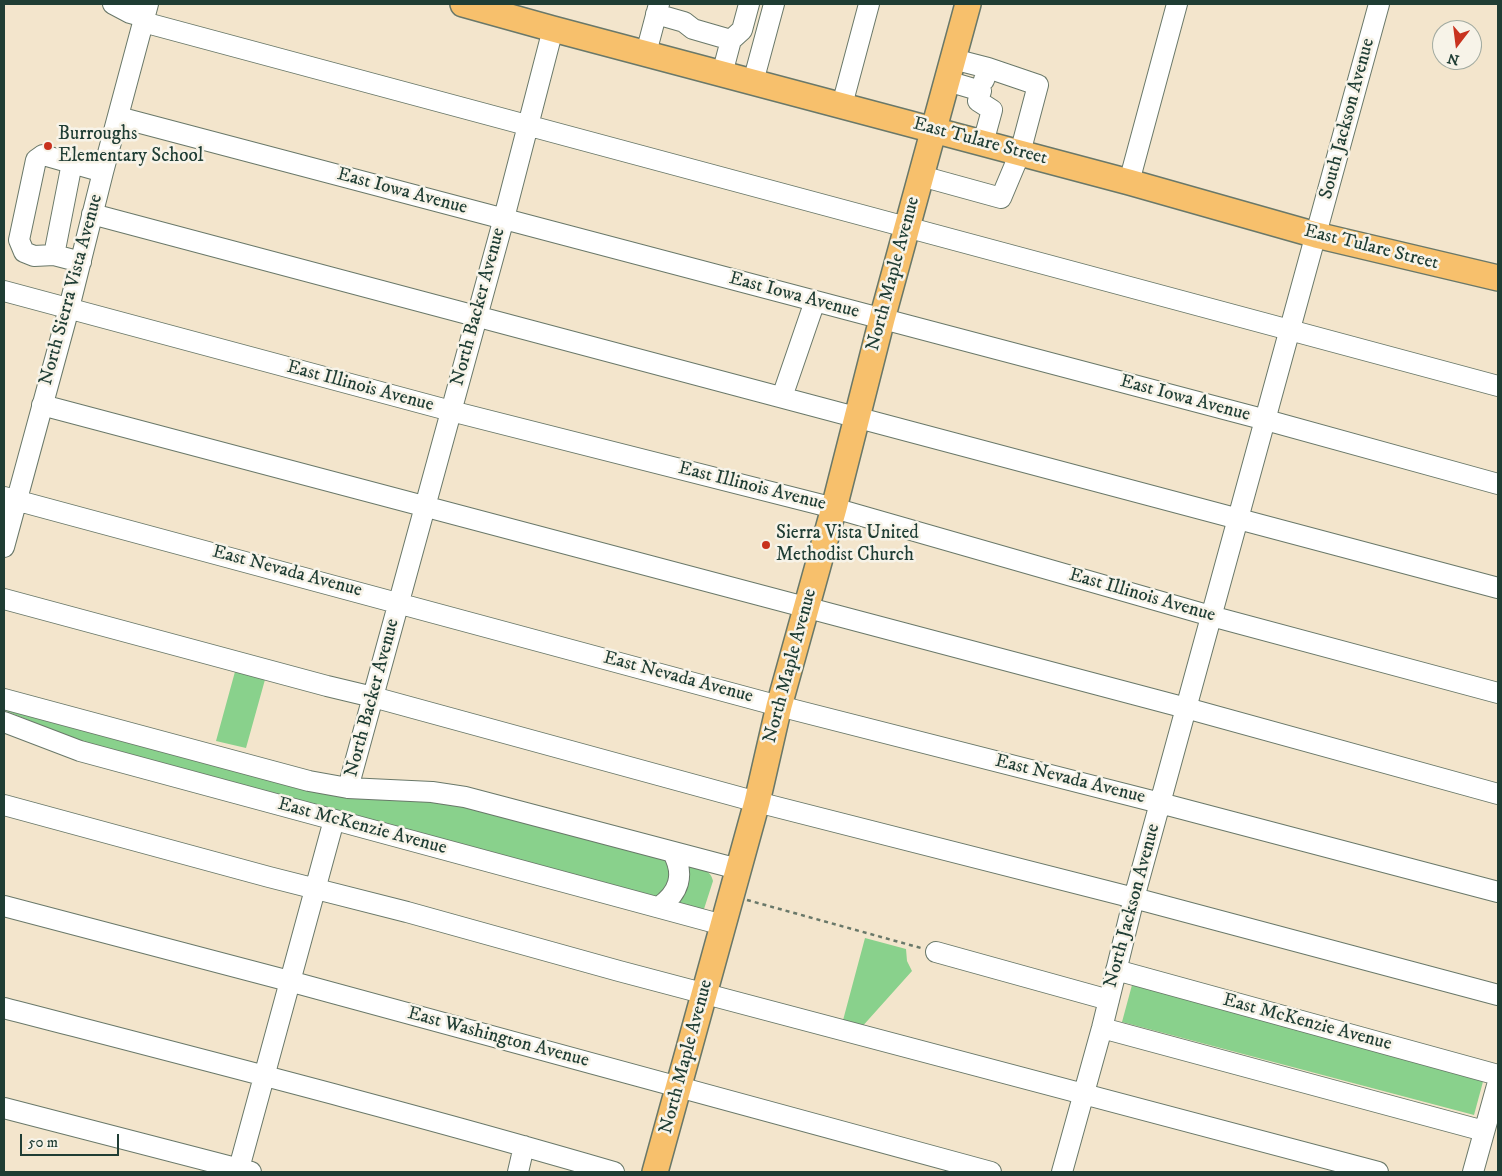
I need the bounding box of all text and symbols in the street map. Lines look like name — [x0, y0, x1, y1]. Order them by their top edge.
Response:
north arrow — [1432, 20, 1482, 70]
street label: South Jackson Avenue — [1316, 36, 1380, 202]
text: N — [1445, 48, 1461, 69]
street label: East Tulare Street — [910, 113, 1050, 171]
place label: Burroughs Elementary School — [58, 124, 203, 168]
marker: Burroughs Elementary School — [42, 140, 54, 152]
street label: East Iowa Avenue — [334, 164, 470, 220]
street label: North Sierra Vista Avenue — [36, 192, 108, 388]
street label: North Maple Avenue — [862, 194, 926, 354]
street label: East Tulare Street — [1301, 220, 1441, 276]
street label: North Backer Avenue — [447, 225, 511, 389]
street label: East Iowa Avenue — [726, 268, 862, 324]
street label: East Illinois Avenue — [284, 356, 436, 418]
street label: East Iowa Avenue — [1117, 371, 1253, 427]
street label: East Illinois Avenue — [676, 458, 828, 516]
place label: Sierra Vista United Methodist Church — [776, 523, 919, 567]
marker: Sierra Vista United Methodist Church — [760, 539, 772, 551]
street label: East Nevada Avenue — [210, 541, 364, 603]
street label: East Illinois Avenue — [1066, 564, 1218, 628]
street label: North Maple Avenue — [759, 586, 823, 746]
street label: North Backer Avenue — [341, 616, 405, 780]
street label: East Nevada Avenue — [601, 647, 755, 709]
street label: East Nevada Avenue — [993, 750, 1147, 810]
street label: East McKenzie Avenue — [275, 793, 449, 861]
street label: North Jackson Avenue — [1100, 822, 1166, 990]
street label: North Maple Avenue — [655, 977, 719, 1137]
street label: East McKenzie Avenue — [1220, 989, 1394, 1057]
street label: East Washington Avenue — [405, 1003, 591, 1073]
scale bar — [22, 1124, 121, 1156]
text: 50 m — [28, 1133, 58, 1152]

